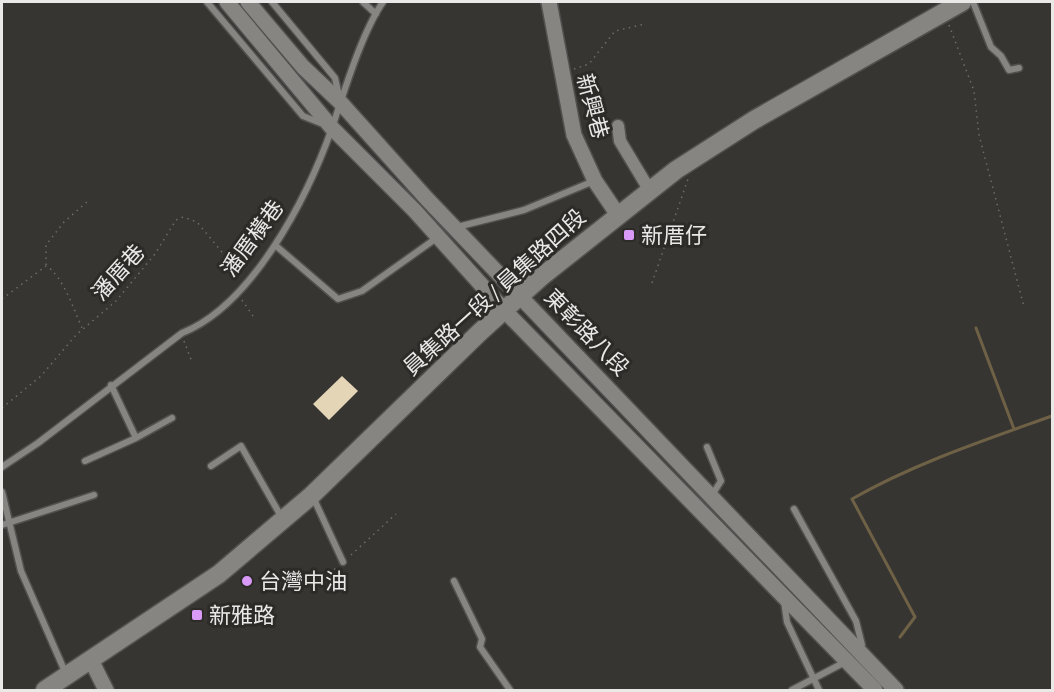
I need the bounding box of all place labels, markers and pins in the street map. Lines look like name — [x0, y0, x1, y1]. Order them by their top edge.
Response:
place label: 新厝仔 — [641, 221, 707, 249]
marker: 新厝仔 — [622, 228, 636, 242]
place label: 台灣中油 — [259, 567, 347, 595]
marker: 台灣中油 — [240, 574, 254, 588]
place label: 新雅路 — [209, 601, 275, 629]
marker: 新雅路 — [190, 608, 204, 622]

